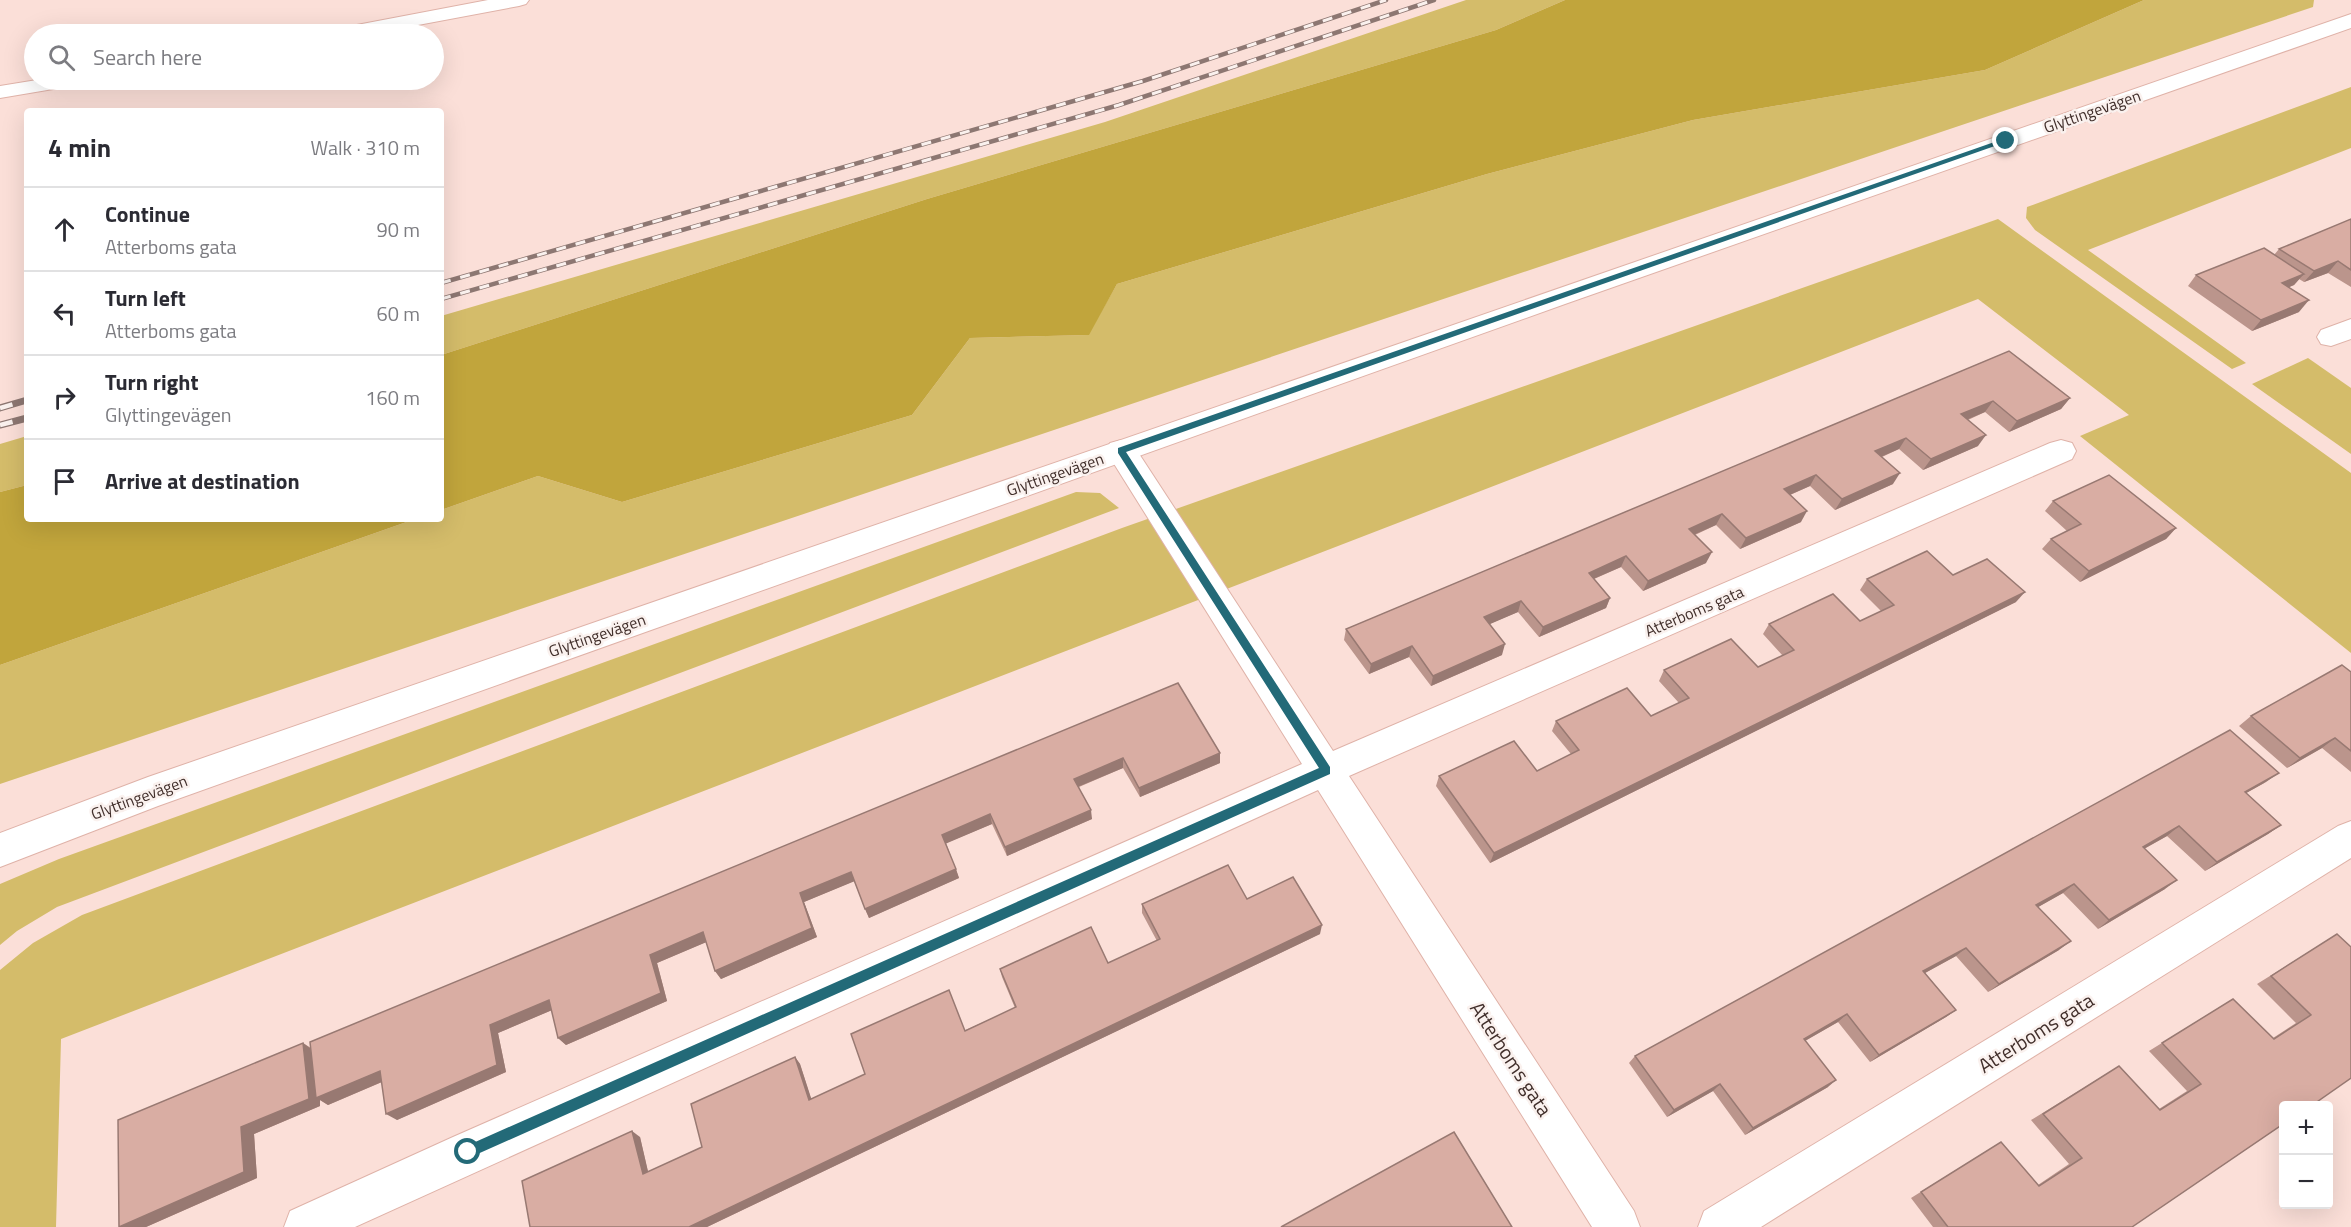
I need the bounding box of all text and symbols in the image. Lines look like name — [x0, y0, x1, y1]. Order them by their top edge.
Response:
search box — [24, 24, 444, 90]
text: Search here — [93, 40, 202, 74]
icon: search — [45, 41, 78, 74]
street label: Glyttingevägen — [2040, 83, 2144, 139]
route end — [1992, 127, 2018, 153]
text: 4 min — [48, 128, 111, 167]
text: Walk · 310 m — [311, 132, 420, 163]
text: Continue — [105, 197, 190, 231]
icon: ahead — [48, 213, 81, 246]
text: 90 m — [376, 214, 420, 245]
text: Atterboms gata — [105, 231, 237, 262]
text: Turn left — [105, 281, 186, 315]
icon: left — [48, 297, 81, 330]
text: 60 m — [376, 298, 420, 329]
text: Atterboms gata — [105, 315, 237, 346]
text: Turn right — [105, 365, 199, 399]
icon: right — [48, 381, 81, 414]
text: 160 m — [365, 382, 420, 413]
text: Glyttingevägen — [105, 399, 232, 430]
street label: Glyttingevägen — [1003, 446, 1107, 502]
text: Arrive at destination — [105, 464, 300, 498]
icon: arrive — [48, 465, 81, 498]
street label: Atterboms gata — [1641, 579, 1747, 643]
street label: Glyttingevägen — [545, 607, 649, 663]
street label: Glyttingevägen — [87, 768, 191, 826]
street label: Atterboms gata — [1972, 985, 2100, 1081]
street label: Atterboms gata — [1463, 995, 1560, 1122]
map controls — [2279, 1101, 2333, 1209]
button: + — [2279, 1101, 2333, 1155]
route start — [454, 1138, 480, 1164]
button: − — [2279, 1155, 2333, 1209]

